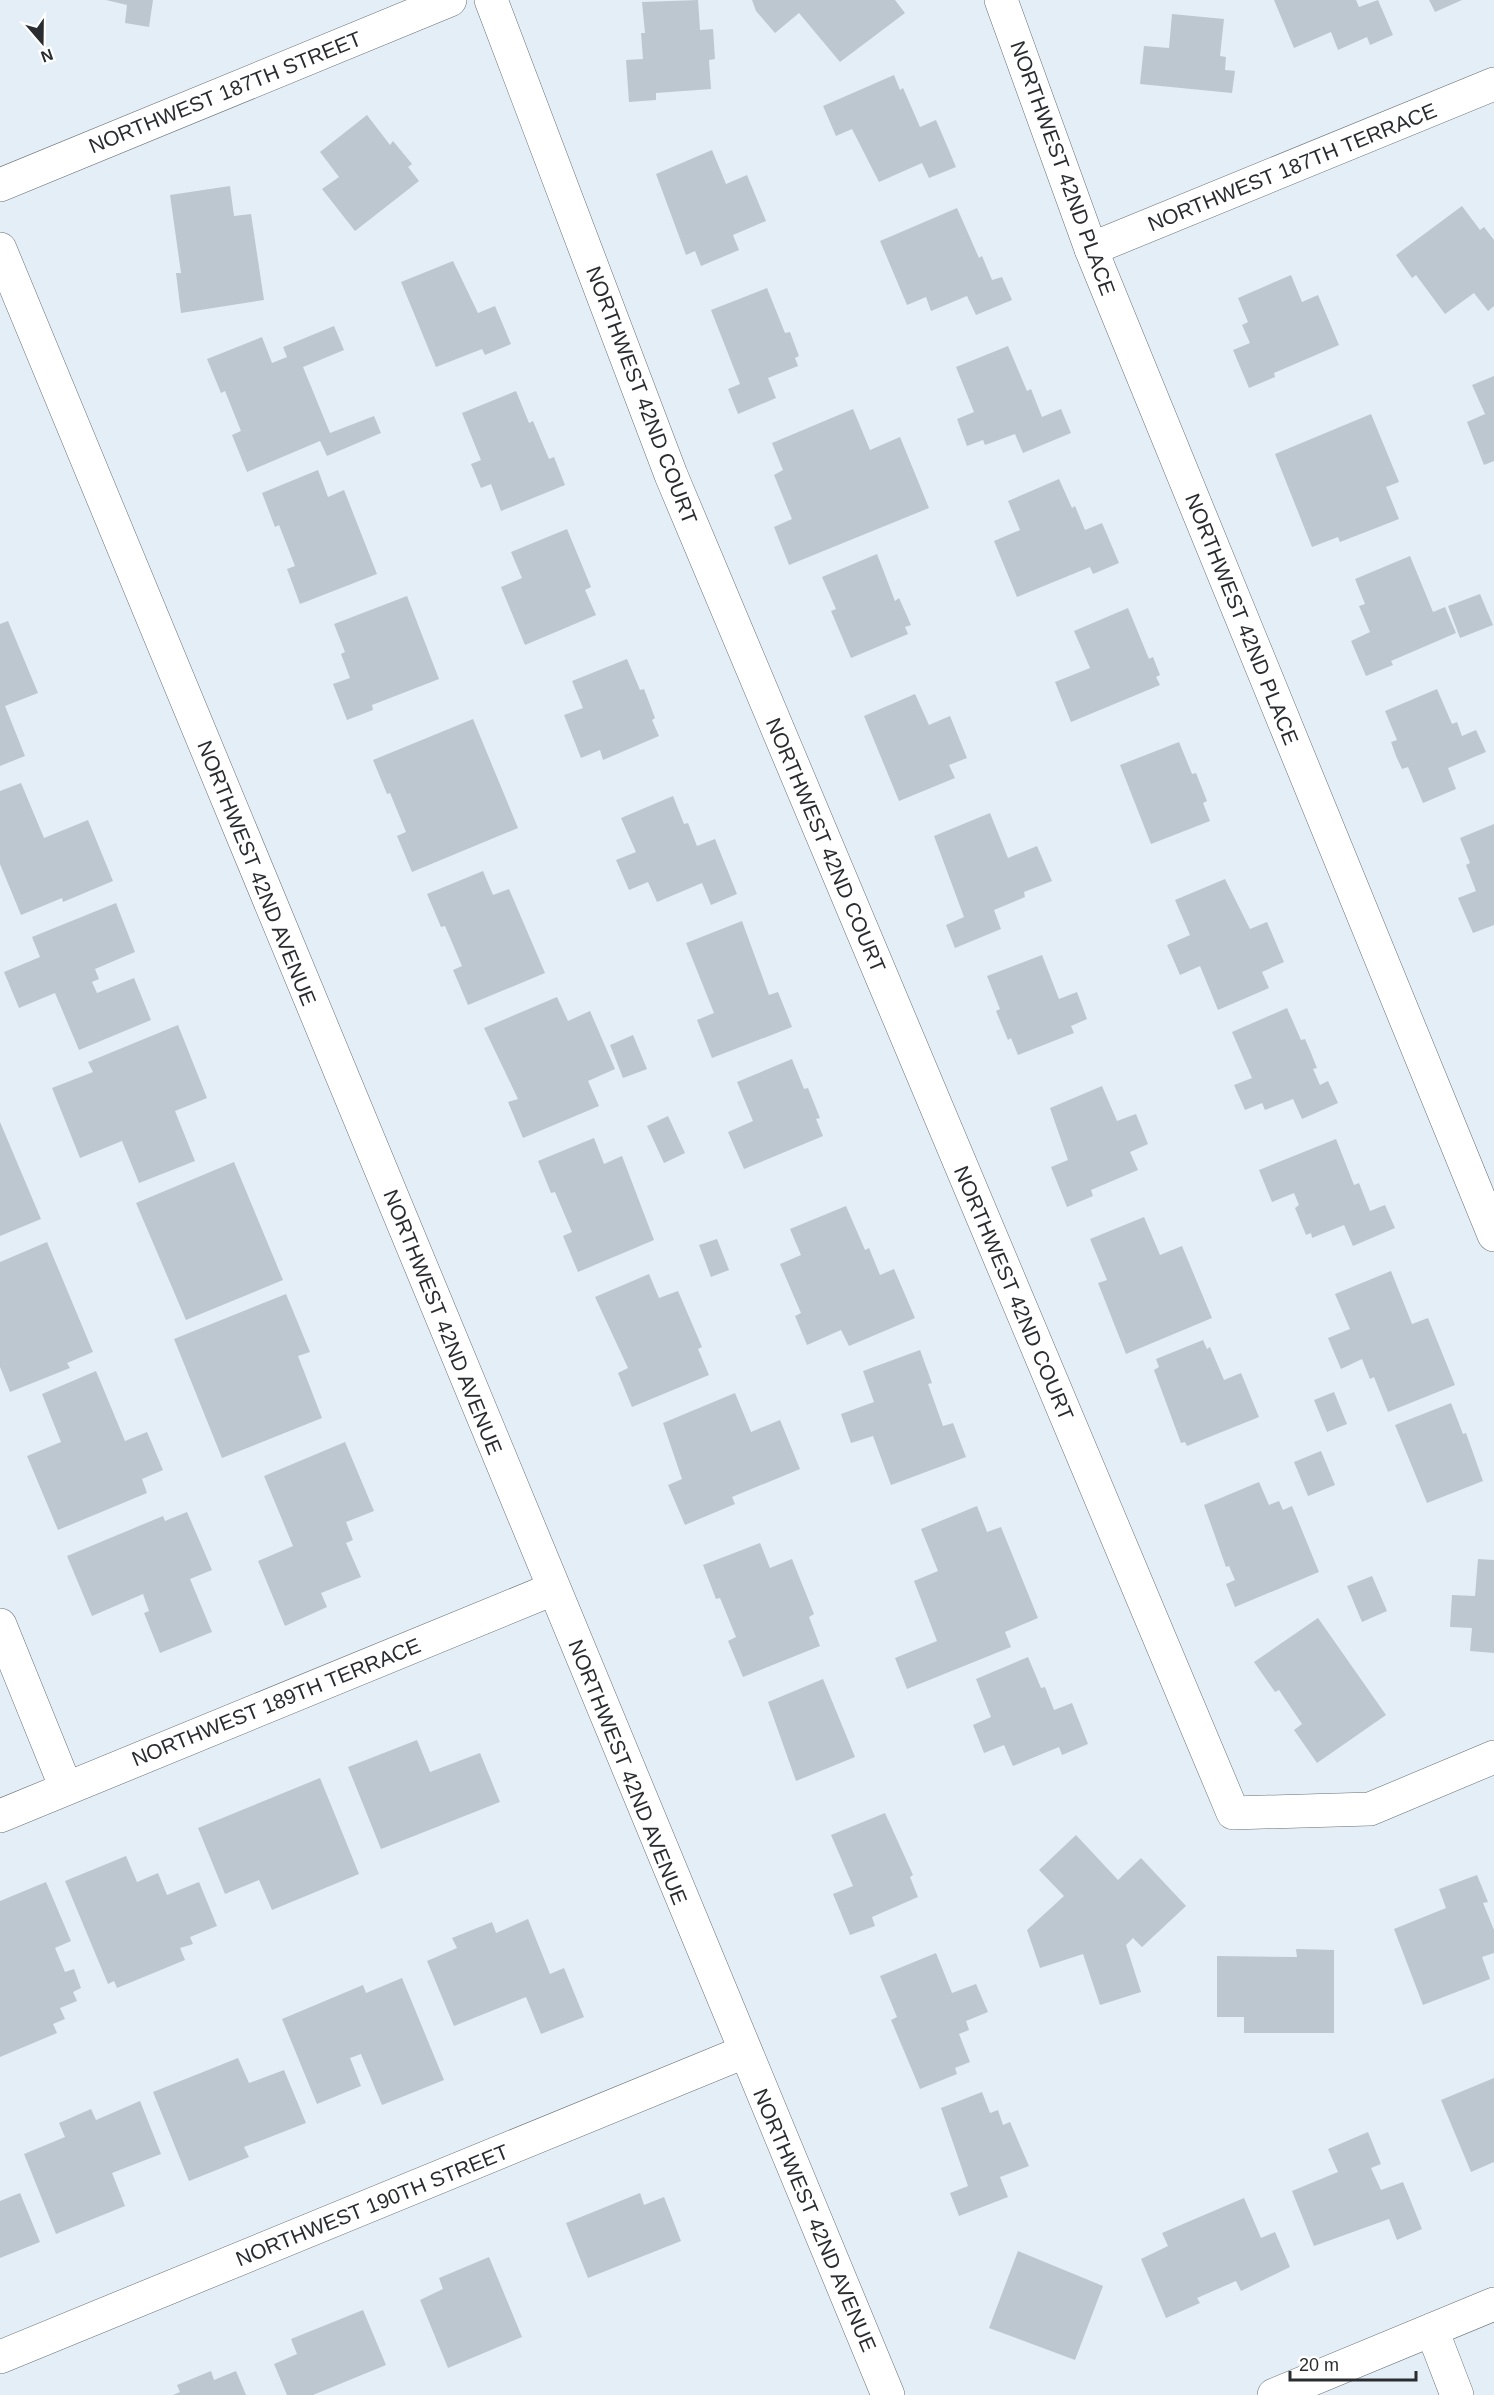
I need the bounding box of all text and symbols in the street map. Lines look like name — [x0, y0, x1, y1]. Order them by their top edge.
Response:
north arrow — [12, 12, 72, 72]
street label: NORTHWEST 187TH STREET — [85, 27, 365, 157]
street label: NORTHWEST 42ND PLACE — [1006, 38, 1120, 298]
text: N — [39, 46, 55, 66]
street label: NORTHWEST 187TH TERRACE — [1144, 98, 1440, 236]
street label: NORTHWEST 42ND COURT — [582, 263, 702, 527]
street label: NORTHWEST 42ND PLACE — [1181, 490, 1303, 748]
street label: NORTHWEST 42ND COURT — [762, 714, 890, 976]
street label: NORTHWEST 42ND AVENUE — [193, 737, 321, 1009]
street label: NORTHWEST 42ND COURT — [950, 1162, 1078, 1424]
street label: NORTHWEST 42ND AVENUE — [379, 1186, 507, 1458]
street label: NORTHWEST 189TH TERRACE — [128, 1633, 424, 1771]
street label: NORTHWEST 42ND AVENUE — [564, 1636, 692, 1908]
street label: NORTHWEST 42ND AVENUE — [749, 2085, 881, 2355]
street label: NORTHWEST 190TH STREET — [232, 2140, 512, 2270]
scale bar — [1290, 2344, 1416, 2382]
text: 20 m — [1299, 2355, 1339, 2375]

